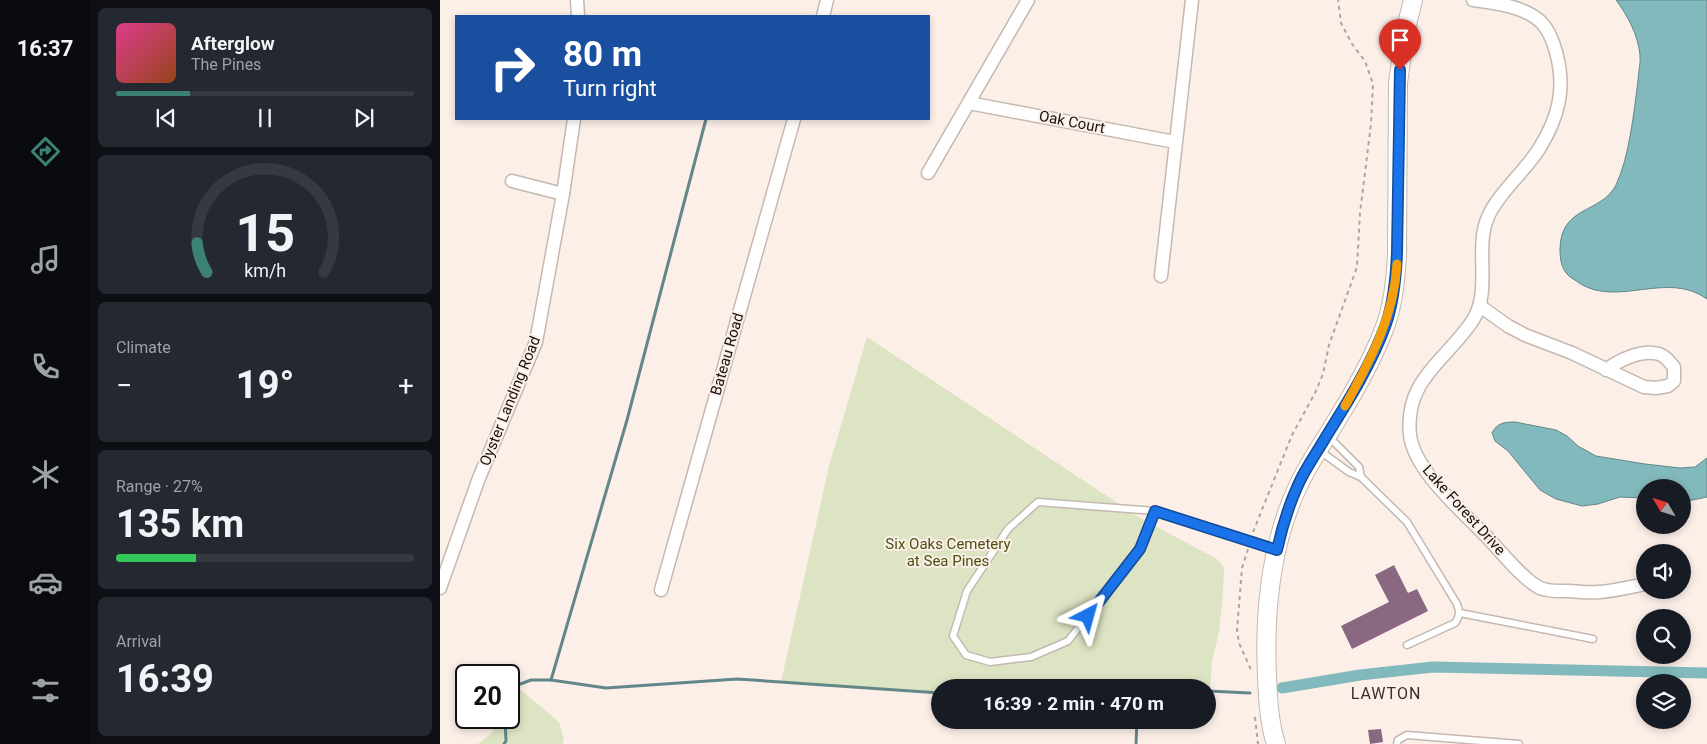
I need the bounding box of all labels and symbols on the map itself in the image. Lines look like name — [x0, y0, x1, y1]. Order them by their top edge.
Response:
pin — [1379, 19, 1421, 70]
street label: Oak Court — [1038, 107, 1107, 137]
street label: Bateau Road — [707, 311, 747, 397]
street label: Oyster Landing Road — [476, 334, 544, 468]
street label: Lake Forest Drive — [1419, 461, 1509, 559]
north arrow — [1636, 479, 1691, 534]
park label: Six Oaks Cemetery at Sea Pines — [885, 535, 1011, 570]
position arrow — [1061, 589, 1113, 641]
speed limit sign: 20 — [455, 664, 520, 729]
district label: LAWTON — [1351, 684, 1421, 703]

